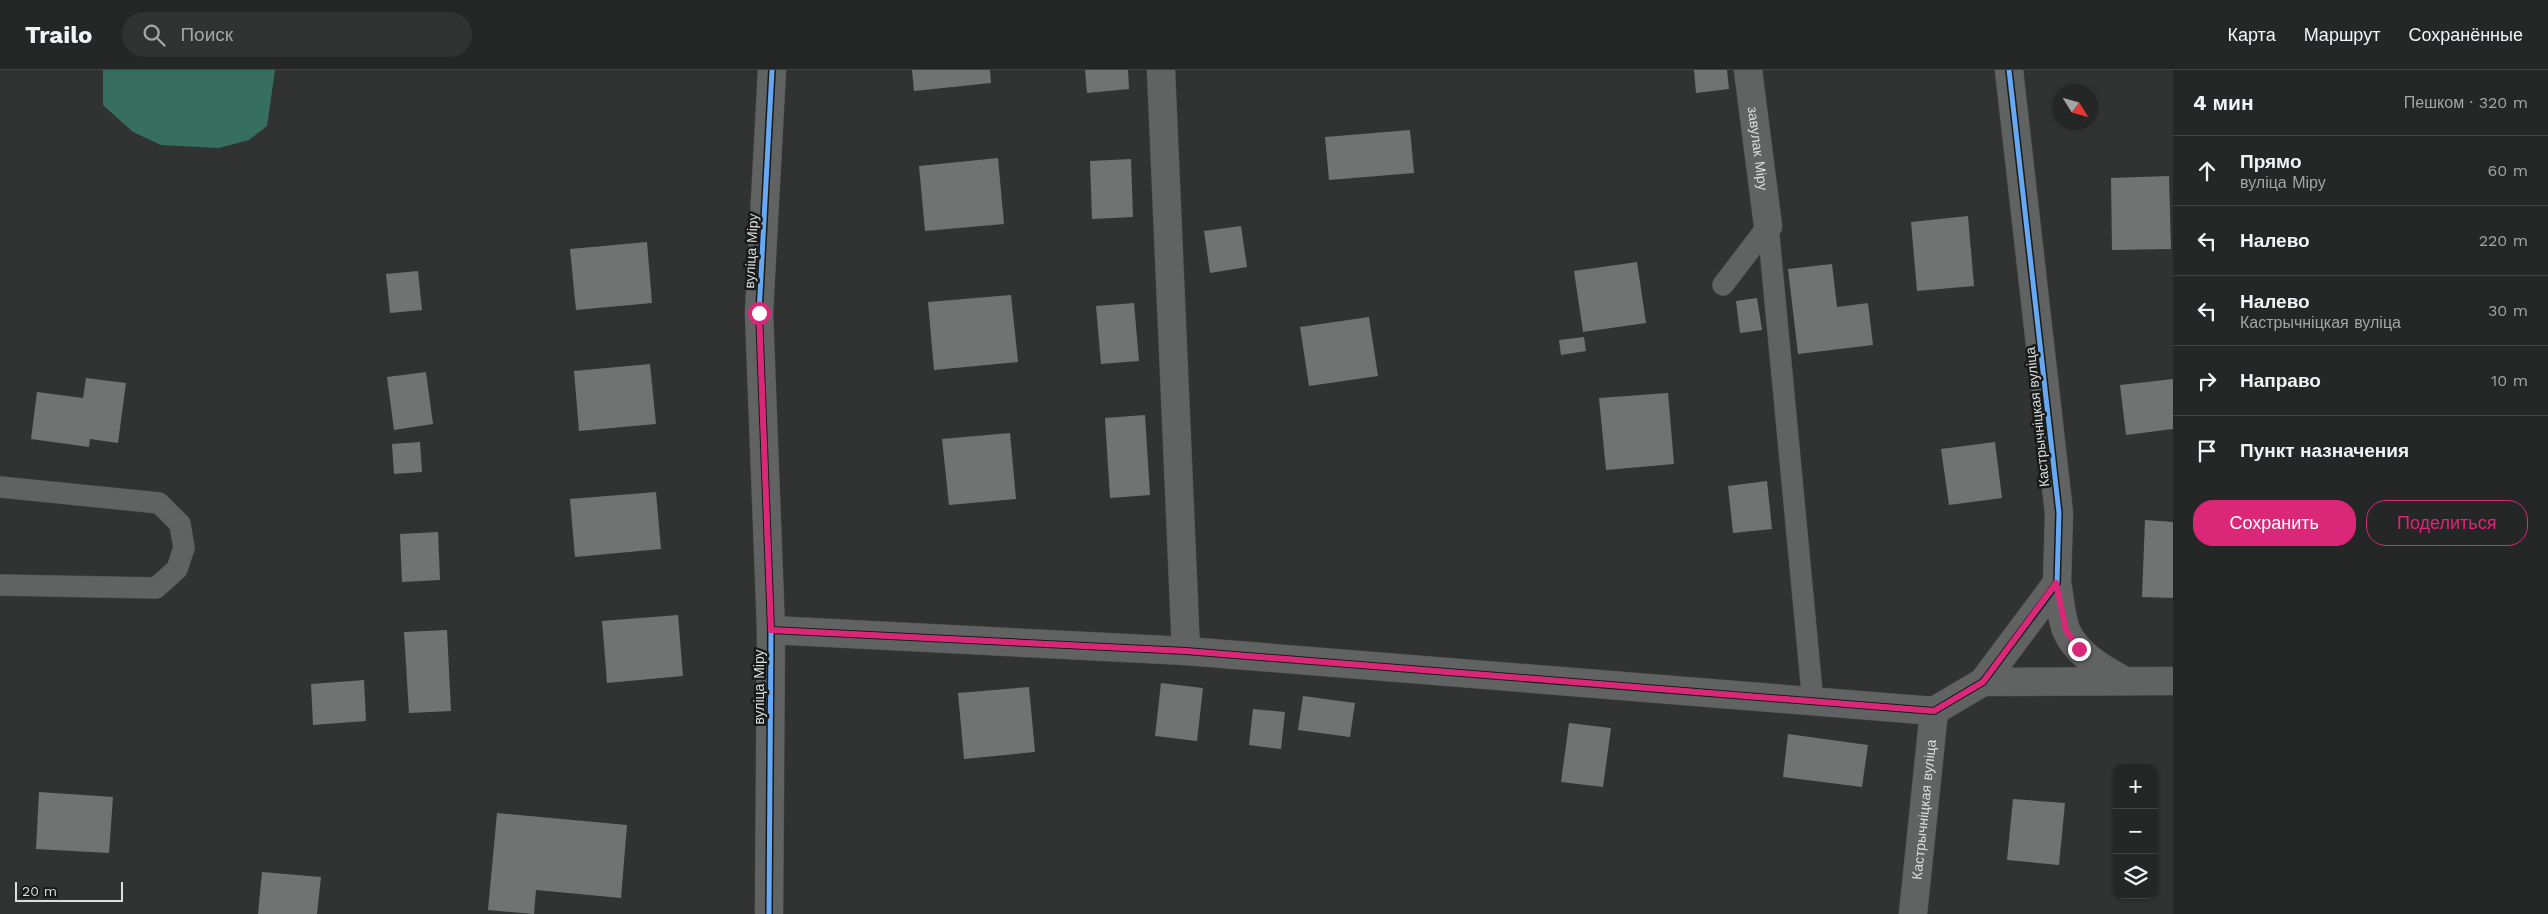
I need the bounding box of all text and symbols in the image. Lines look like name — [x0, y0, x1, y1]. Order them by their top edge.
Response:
search box — [122, 12, 472, 57]
text: Trailo — [25, 21, 92, 49]
icon: search — [140, 21, 168, 49]
text: Поиск — [180, 23, 233, 46]
text: Карта — [2228, 24, 2276, 45]
text: Маршрут — [2304, 24, 2380, 45]
text: Сохранённые — [2408, 24, 2523, 45]
north arrow — [2053, 85, 2098, 130]
text: 4 мин — [2193, 90, 2254, 115]
text: Пешком · 320 m — [2404, 93, 2528, 112]
street label: завулак Міру — [1745, 105, 1771, 191]
text: Прямо — [2240, 150, 2302, 173]
icon: ahead — [2193, 157, 2221, 185]
text: 60 m — [2488, 161, 2528, 180]
text: вуліца Міру — [2240, 173, 2326, 192]
street label: вуліца Міру — [741, 213, 761, 289]
icon: left — [2193, 227, 2221, 255]
text: Налево — [2240, 229, 2310, 252]
text: 220 m — [2479, 231, 2528, 250]
text: Налево — [2240, 290, 2310, 313]
icon: left — [2193, 297, 2221, 325]
text: 30 m — [2488, 301, 2528, 320]
route start — [748, 302, 771, 325]
text: Кастрычніцкая вуліца — [2240, 313, 2401, 332]
street label: Кастрычніцкая вуліца — [2022, 346, 2052, 488]
icon: right — [2193, 367, 2221, 395]
text: Направо — [2240, 369, 2321, 392]
text: 10 m — [2491, 371, 2528, 390]
icon: arrive — [2193, 437, 2221, 465]
text: Пункт назначения — [2240, 439, 2409, 462]
button: Сохранить — [2193, 500, 2356, 546]
button: Поделиться — [2366, 500, 2528, 546]
route end — [2068, 638, 2091, 661]
street label: вуліца Міру — [751, 649, 767, 725]
street label: Кастрычніцкая вуліца — [1909, 738, 1939, 881]
map controls — [2113, 764, 2158, 899]
button: + — [2113, 764, 2158, 809]
button: − — [2113, 809, 2158, 854]
button: layers — [2113, 854, 2158, 899]
scale bar — [15, 879, 122, 902]
text: 20 m — [22, 883, 57, 899]

